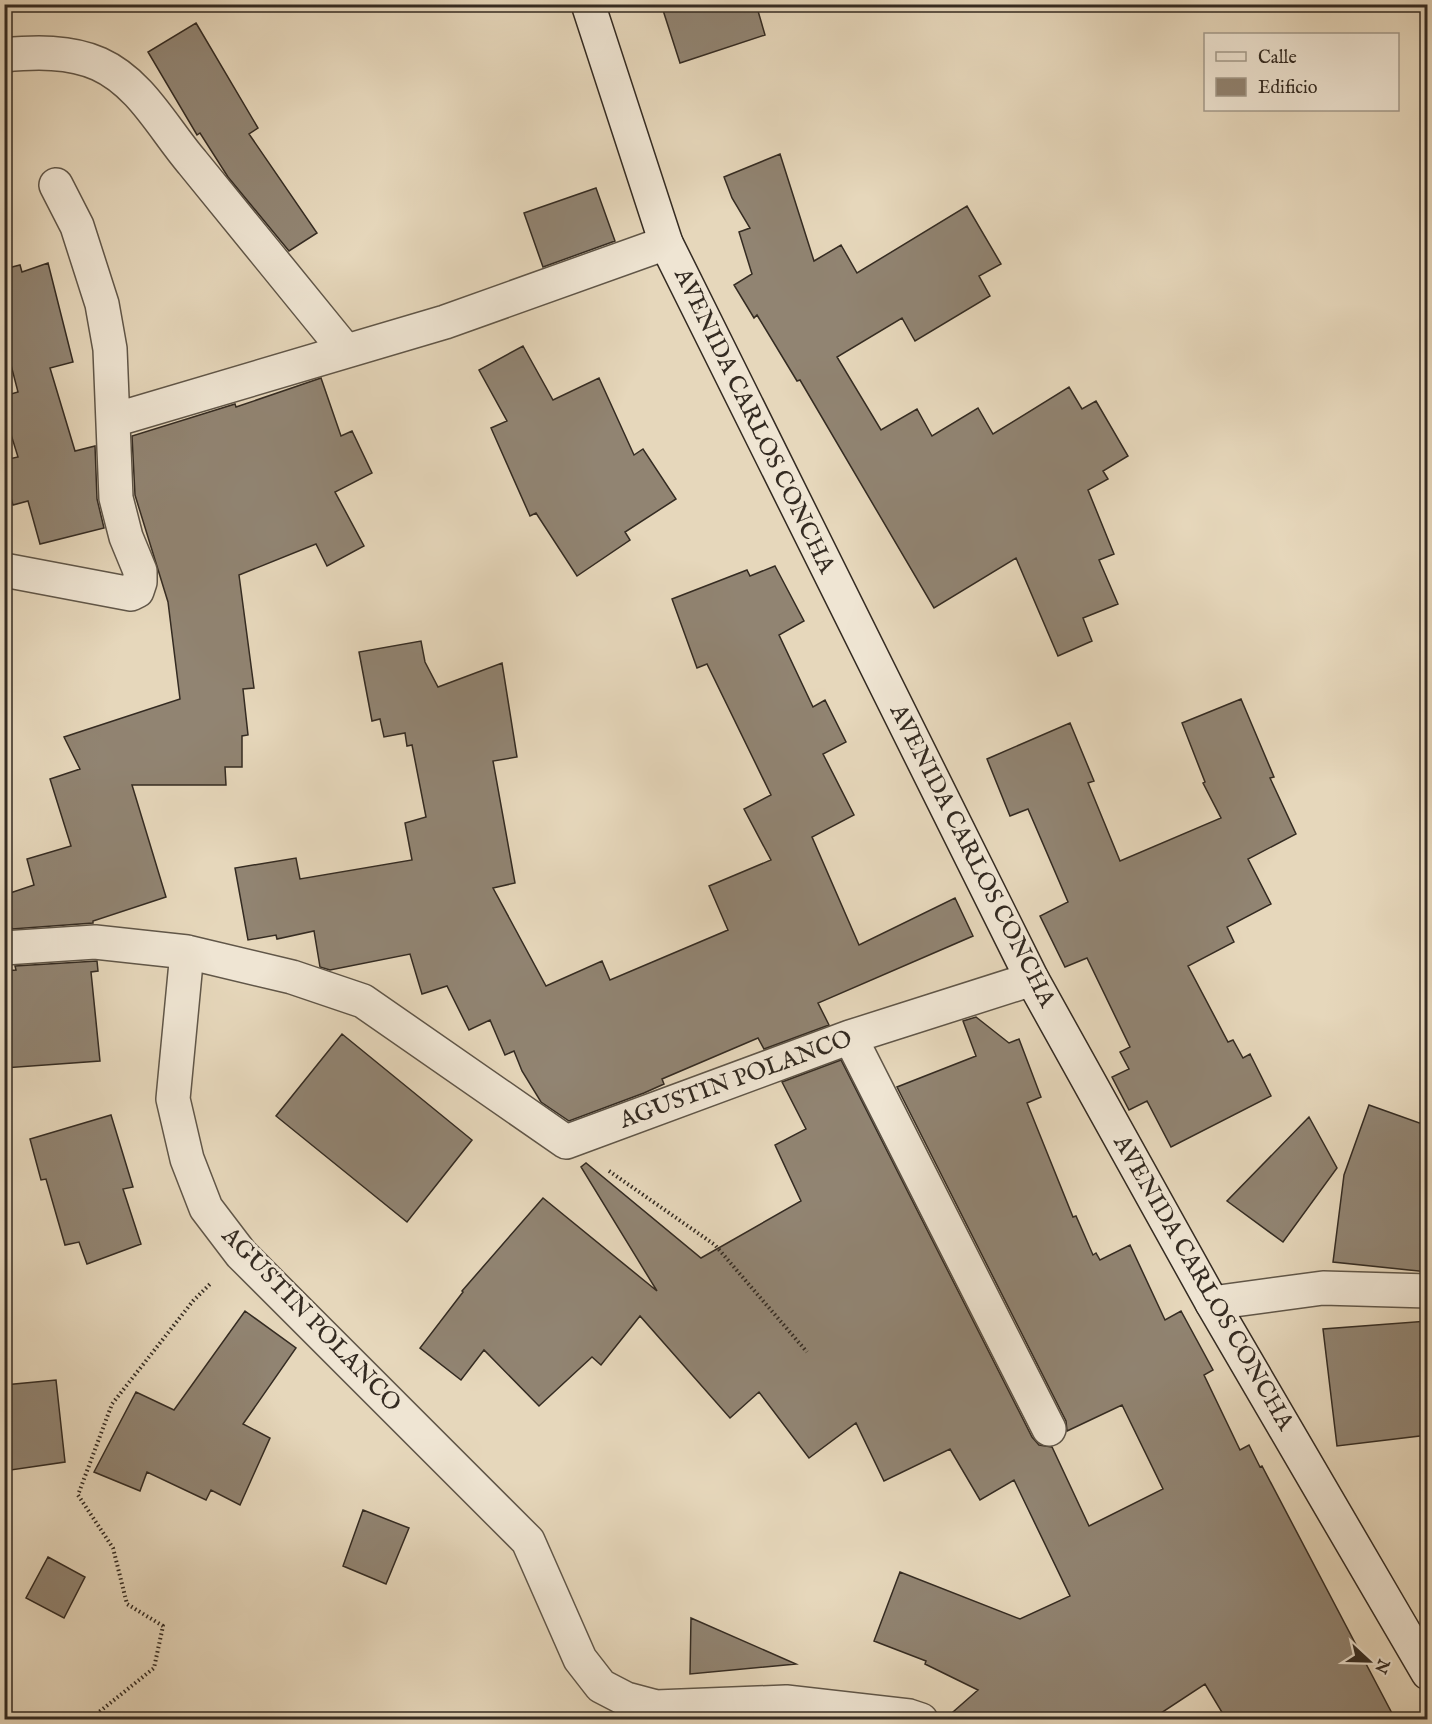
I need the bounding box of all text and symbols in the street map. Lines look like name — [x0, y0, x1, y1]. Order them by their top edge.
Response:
legend — [1204, 33, 1399, 111]
text: Calle — [1258, 47, 1297, 70]
text: Edificio — [1258, 77, 1318, 100]
street label: AVENIDA CARLOS CONCHA — [666, 262, 842, 579]
street label: AVENIDA CARLOS CONCHA — [881, 698, 1062, 1013]
street label: AGUSTIN POLANCO — [614, 1023, 857, 1137]
street label: AVENIDA CARLOS CONCHA — [1105, 1129, 1301, 1437]
street label: AGUSTIN POLANCO — [214, 1220, 407, 1419]
north arrow — [1339, 1631, 1399, 1691]
text: N — [1369, 1655, 1393, 1676]

